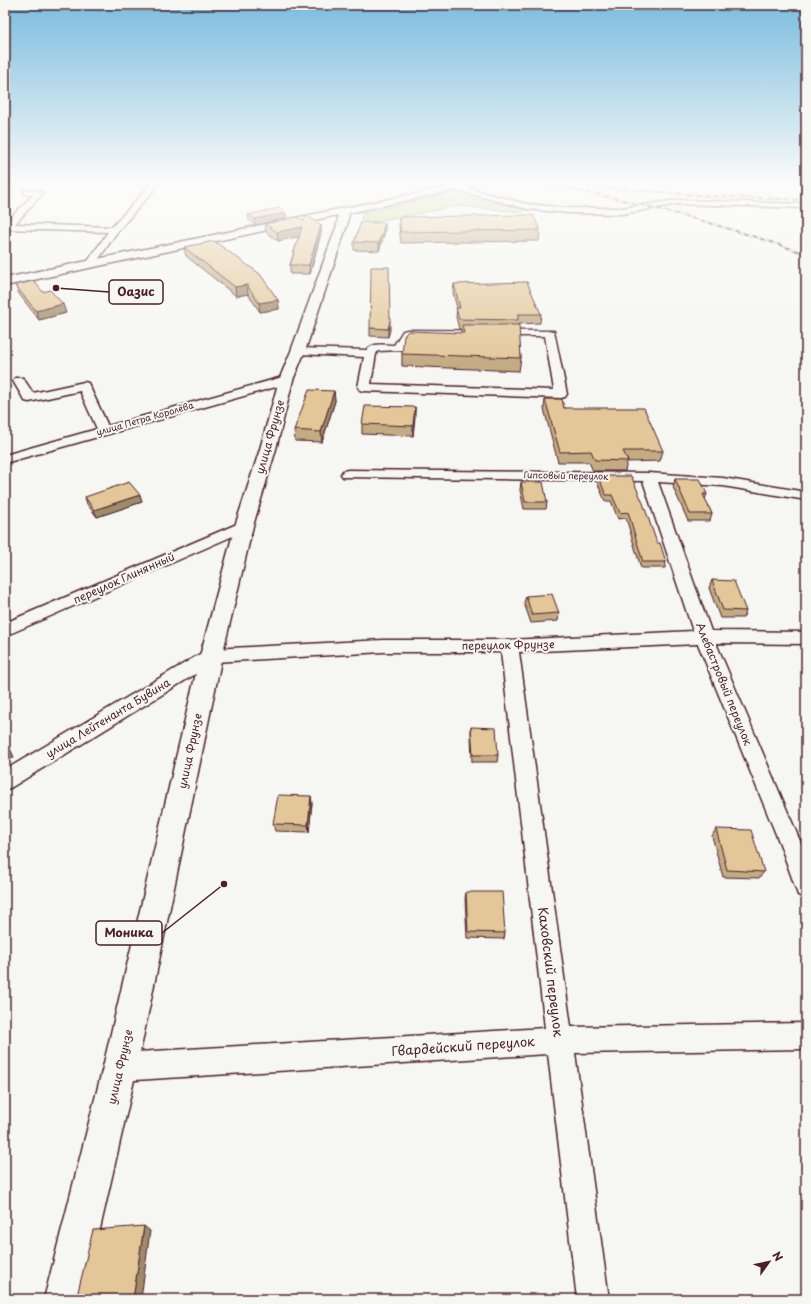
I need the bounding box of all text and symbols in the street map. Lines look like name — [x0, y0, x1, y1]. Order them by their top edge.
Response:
callout: Оазис — [109, 280, 163, 304]
text: Оазис — [117, 282, 155, 300]
street label: улица Петра Королёва — [94, 397, 195, 439]
street label: улица Фрунзе — [251, 397, 288, 476]
street label: Гипсовый переулок — [523, 467, 609, 483]
street label: переулок Глинянный — [70, 548, 177, 608]
street label: Алебастровый переулок — [692, 620, 757, 748]
street label: переулок Фрунзе — [462, 635, 555, 654]
street label: улица Лейтенанта Бувина — [42, 674, 173, 762]
street label: улица Фрунзе — [173, 711, 206, 790]
street label: Каховский переулок — [534, 906, 569, 1038]
callout: Моника — [96, 921, 162, 945]
text: Моника — [104, 923, 154, 941]
street label: улица Фрунзе — [103, 1027, 136, 1106]
street label: Гвардейский переулок — [391, 1031, 536, 1060]
north arrow — [749, 1242, 789, 1282]
text: N — [768, 1248, 787, 1265]

